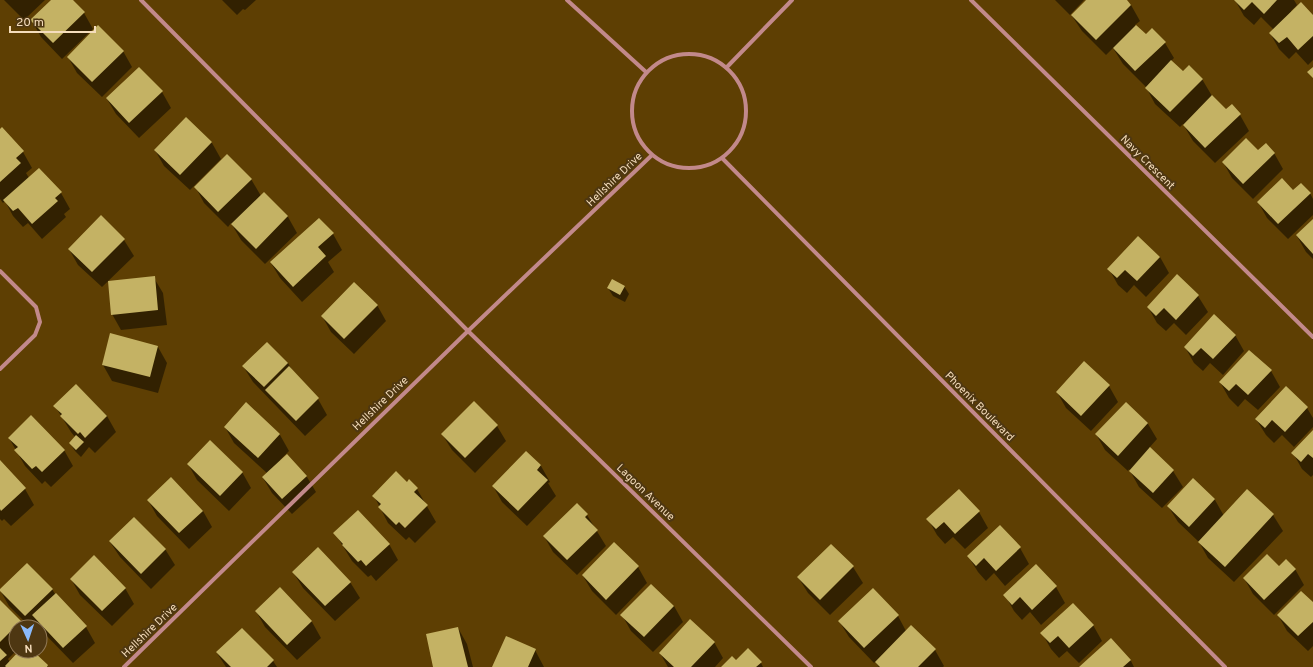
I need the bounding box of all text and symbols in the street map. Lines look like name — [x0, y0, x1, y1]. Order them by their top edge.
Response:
scale bar — [10, 8, 95, 34]
text: 20 m — [16, 15, 44, 31]
street label: Navy Crescent — [1117, 133, 1177, 193]
street label: Hellshire Drive — [584, 150, 646, 210]
street label: Phoenix Boulevard — [942, 369, 1017, 444]
street label: Hellshire Drive — [350, 374, 412, 434]
street label: Lagoon Avenue — [613, 461, 677, 524]
street label: Hellshire Drive — [119, 601, 181, 661]
north arrow — [8, 619, 48, 659]
text: N — [24, 641, 33, 655]

